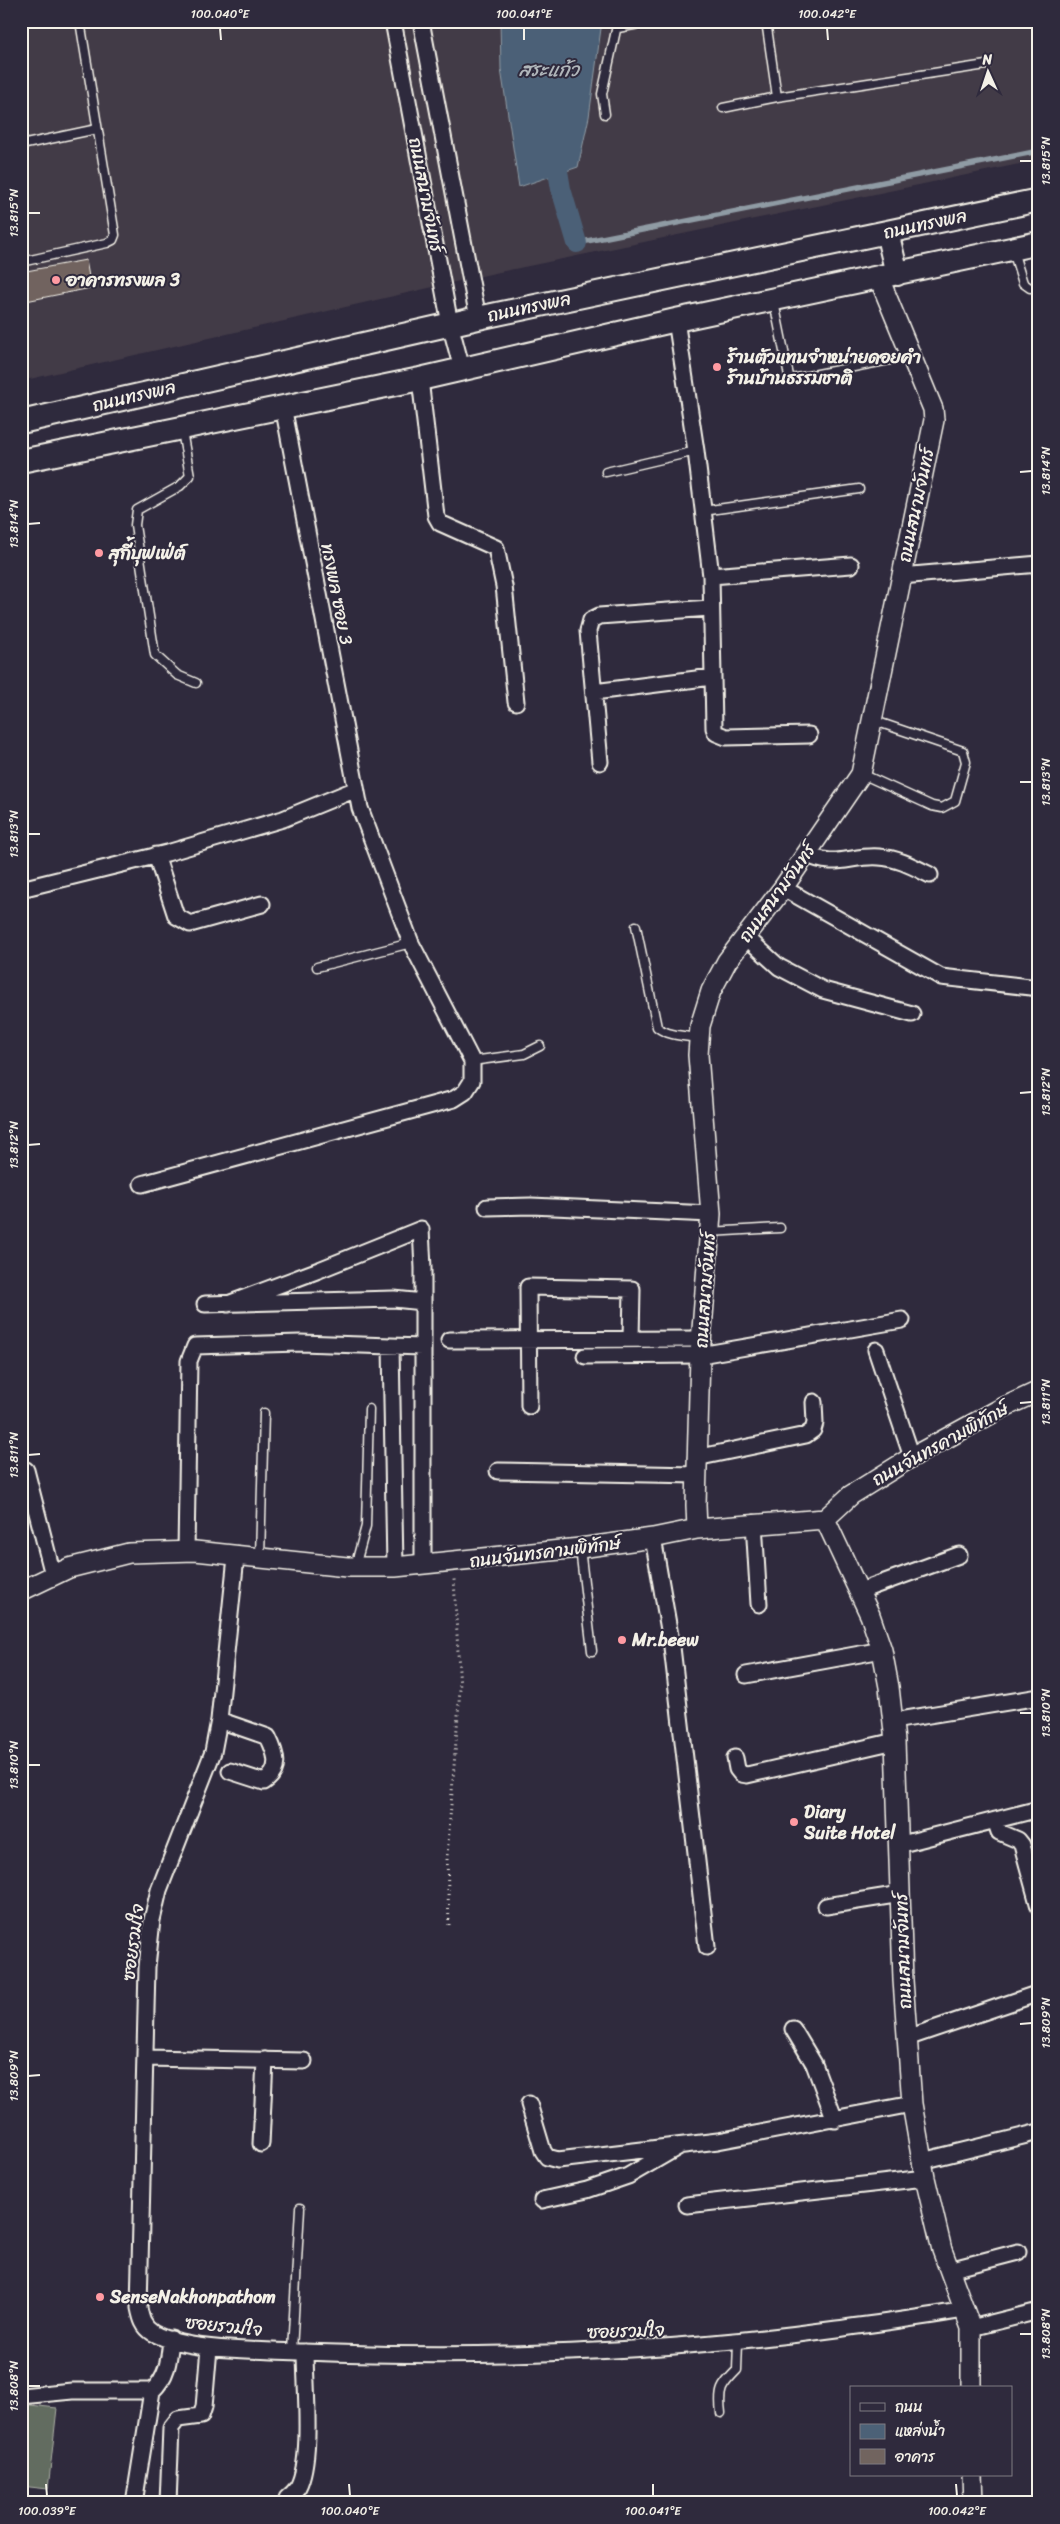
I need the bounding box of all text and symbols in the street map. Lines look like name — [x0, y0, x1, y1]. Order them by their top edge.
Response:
text: 100.040°E — [191, 3, 251, 25]
text: 100.041°E — [496, 3, 553, 25]
text: 100.042°E — [798, 3, 857, 25]
text: N — [981, 47, 993, 72]
north arrow — [962, 48, 1012, 98]
water label: สระแก้ว — [518, 53, 580, 86]
street label: ถนนสนามจันทร์ — [399, 135, 453, 258]
text: 13.815°N — [1035, 136, 1057, 185]
text: 13.815°N — [3, 188, 25, 237]
street label: ถนนทรงพล — [880, 199, 970, 248]
place label: อาคารทรงพล 3 — [65, 264, 180, 296]
marker: อาคารทรงพล 3 — [50, 274, 62, 286]
street label: ถนนทรงพล — [484, 282, 574, 331]
place label: ร้านตัวแทนจำหน่ายดอยคำ ร้านบ้านธรรมชาติ — [726, 341, 921, 394]
marker: ร้านตัวแทนจำหน่ายดอยคำ ร้านบ้านธรรมชาติ — [711, 361, 723, 373]
street label: ถนนทรงพล — [89, 371, 179, 421]
street label: ถนนสนามจันทร์ — [888, 442, 944, 565]
text: 13.814°N — [1035, 446, 1057, 495]
text: 13.814°N — [3, 499, 25, 548]
place label: สุกี้บุฟเฟ่ต์ — [108, 536, 189, 569]
street label: ทรงพล ซอย 3 — [311, 540, 363, 648]
marker: สุกี้บุฟเฟ่ต์ — [93, 547, 105, 559]
text: 13.813°N — [1035, 757, 1057, 806]
text: 13.813°N — [3, 809, 25, 858]
street label: ถนนสนามจันทร์ — [730, 834, 826, 950]
text: 13.812°N — [1035, 1067, 1057, 1116]
text: 13.812°N — [3, 1120, 25, 1169]
street label: ถนนสนามจันทร์ — [685, 1228, 725, 1349]
text: 13.811°N — [1035, 1378, 1057, 1425]
street label: ถนนจันทรคามพิทักษ์ — [866, 1392, 1017, 1495]
text: 13.811°N — [3, 1431, 25, 1478]
street label: ถนนจันทรคามพิทักษ์ — [467, 1526, 626, 1577]
place label: Mr.beew — [631, 1624, 699, 1656]
marker: Mr.beew — [616, 1634, 628, 1646]
text: 13.810°N — [1035, 1688, 1057, 1737]
text: 13.810°N — [3, 1740, 25, 1789]
place label: Diary Suite Hotel — [803, 1796, 896, 1849]
marker: Diary Suite Hotel — [788, 1816, 800, 1828]
street label: ถนนสนามจันทร์ — [885, 1889, 921, 2010]
street label: ซอยรวมใจ — [112, 1901, 154, 1983]
text: 13.809°N — [1035, 1997, 1057, 2049]
text: 13.809°N — [3, 2050, 25, 2102]
place label: SenseNakhonpathom — [109, 2281, 276, 2313]
marker: SenseNakhonpathom — [94, 2291, 106, 2303]
street label: ซอยรวมใจ — [184, 2306, 264, 2346]
text: 13.808°N — [1035, 2308, 1057, 2359]
street label: ซอยรวมใจ — [587, 2314, 665, 2348]
text: 13.808°N — [3, 2360, 25, 2411]
legend — [850, 2386, 1012, 2476]
text: ถนน — [895, 2394, 923, 2420]
text: แหล่งน้ำ — [895, 2418, 945, 2444]
text: อาคาร — [894, 2444, 936, 2470]
text: 100.039°E — [18, 2500, 77, 2522]
text: 100.040°E — [321, 2500, 381, 2522]
text: 100.041°E — [625, 2500, 682, 2522]
text: 100.042°E — [928, 2500, 987, 2522]

